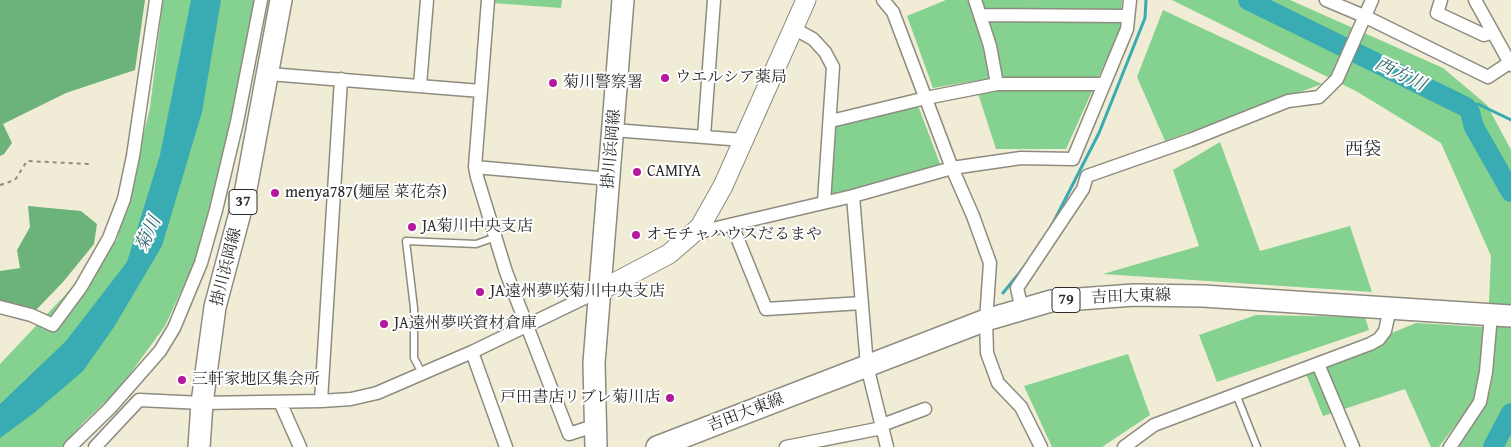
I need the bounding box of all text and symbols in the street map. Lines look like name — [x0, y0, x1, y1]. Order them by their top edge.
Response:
water label: 西方川 — [1371, 53, 1429, 97]
place label: ウエルシア薬局 — [675, 68, 787, 88]
marker: ウエルシア薬局 — [659, 72, 671, 84]
place label: 菊川警察署 — [563, 73, 643, 93]
marker: 菊川警察署 — [547, 77, 559, 89]
street label: 掛川浜岡線 — [599, 108, 625, 190]
district label: 西袋 — [1345, 139, 1381, 161]
place label: CAMIYA — [647, 162, 701, 182]
marker: CAMIYA — [631, 166, 643, 178]
place label: menya787(麺屋 菜花奈) — [285, 183, 447, 203]
marker: menya787(麺屋 菜花奈) — [269, 187, 281, 199]
road number: 37 — [229, 190, 257, 214]
water label: 菊川 — [132, 213, 166, 255]
place label: JA菊川中央支店 — [422, 217, 533, 237]
marker: JA菊川中央支店 — [406, 221, 418, 233]
place label: オモチャハウスだるまや — [646, 225, 822, 245]
street label: 掛川浜岡線 — [208, 226, 246, 308]
marker: オモチャハウスだるまや — [630, 229, 642, 241]
place label: JA遠州夢咲菊川中央支店 — [490, 282, 665, 302]
marker: JA遠州夢咲菊川中央支店 — [474, 286, 486, 298]
street label: 吉田大東線 — [1091, 286, 1171, 308]
road number: 79 — [1052, 288, 1080, 312]
place label: JA遠州夢咲資材倉庫 — [394, 314, 537, 334]
marker: JA遠州夢咲資材倉庫 — [378, 318, 390, 330]
place label: 三軒家地区集会所 — [192, 370, 320, 390]
marker: 三軒家地区集会所 — [176, 374, 188, 386]
place label: 戸田書店リブレ菊川店 — [500, 388, 660, 408]
street label: 吉田大東線 — [705, 390, 787, 436]
marker: 戸田書店リブレ菊川店 — [664, 392, 676, 404]

